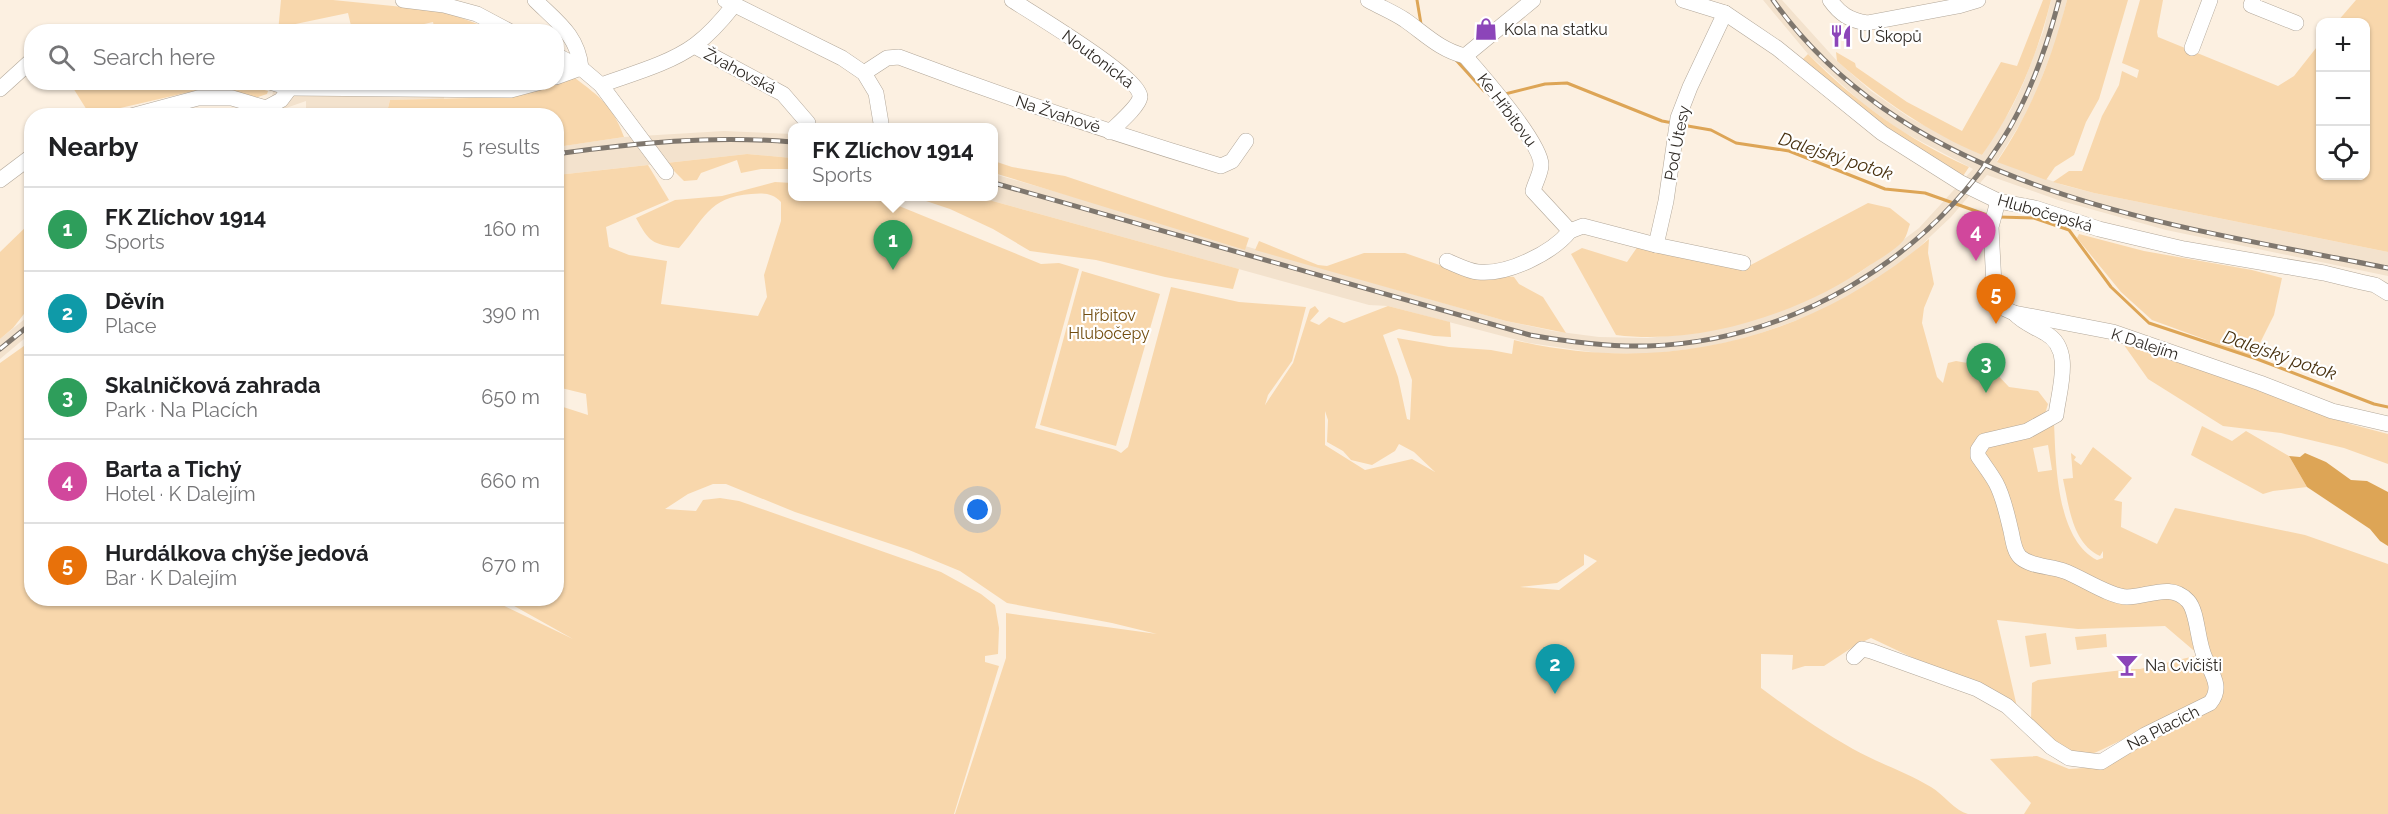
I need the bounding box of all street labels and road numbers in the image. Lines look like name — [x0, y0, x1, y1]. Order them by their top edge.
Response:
street label: Noutonická — [1058, 26, 1138, 92]
street label: Žvahovská — [701, 43, 780, 98]
street label: Ke Hřbitovu — [1473, 70, 1541, 150]
street label: Na Žvahově — [1013, 90, 1103, 137]
street label: Pod Útesy — [1659, 103, 1694, 182]
street label: Hlubočepská — [1995, 190, 2095, 236]
street label: K Dalejím — [2109, 324, 2181, 364]
street label: Na Placích — [2124, 702, 2202, 754]

